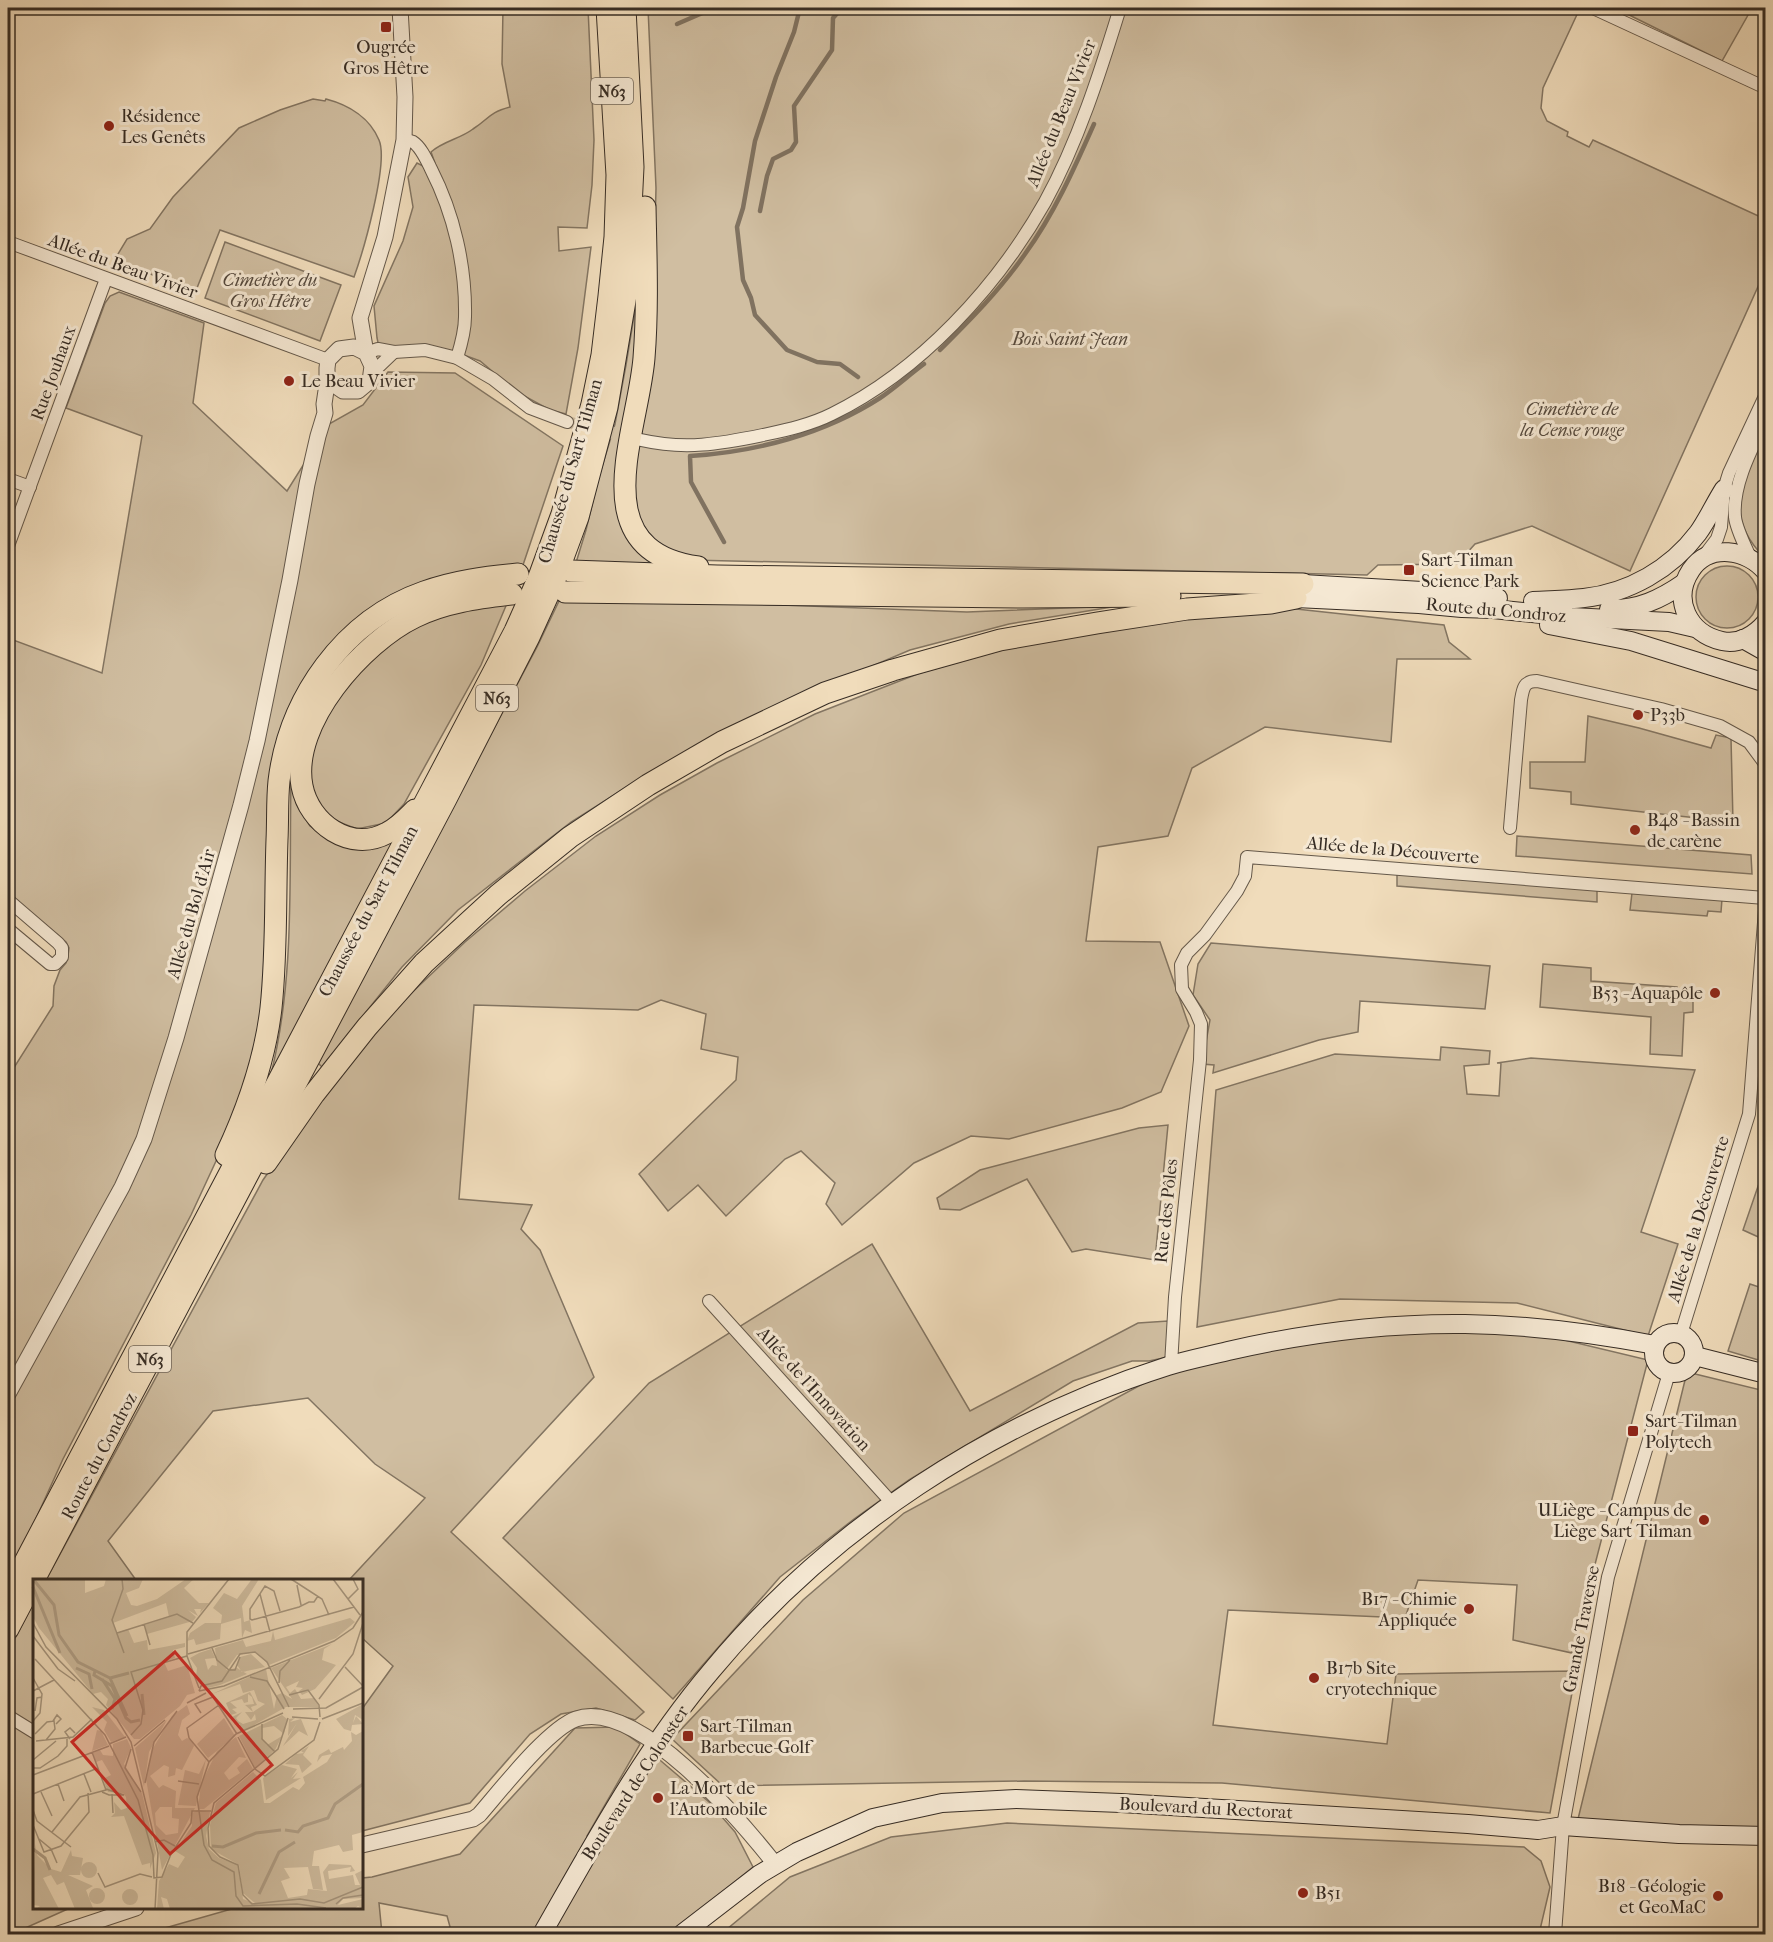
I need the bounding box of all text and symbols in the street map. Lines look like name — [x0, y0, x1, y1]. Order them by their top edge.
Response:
marker: Ougrée Gros Hêtre — [379, 20, 393, 34]
street label: Allée du Beau Vivier — [1022, 36, 1101, 191]
place label: Ougrée Gros Hêtre — [343, 37, 429, 79]
road number: N63 — [591, 78, 633, 104]
place label: Résidence Les Genêts — [121, 106, 206, 148]
marker: Résidence Les Genêts — [102, 119, 116, 133]
street label: Allée du Beau Vivier — [44, 229, 201, 303]
park label: Cimetière du Gros Hêtre — [222, 270, 318, 312]
street label: Rue Jouhaux — [27, 322, 80, 423]
park label: Bois Saint Jean — [1011, 329, 1128, 350]
place label: Le Beau Vivier — [301, 371, 415, 392]
marker: Le Beau Vivier — [282, 374, 296, 388]
street label: Chaussée du Sart Tilman — [534, 376, 607, 566]
park label: Cimetière de la Cense rouge — [1519, 399, 1625, 441]
place label: Sart-Tilman Science Park — [1421, 550, 1520, 592]
marker: Sart-Tilman Science Park — [1402, 563, 1416, 577]
street label: Route du Condroz — [1425, 594, 1567, 627]
road number: N63 — [476, 685, 518, 711]
place label: P33b — [1650, 705, 1685, 726]
marker: P33b — [1631, 708, 1645, 722]
place label: B48 - Bassin de carène — [1647, 810, 1740, 852]
street label: Chaussée du Sart Tilman — [314, 822, 423, 1000]
marker: B48 - Bassin de carène — [1628, 823, 1642, 837]
street label: Allée de la Découverte — [1305, 832, 1480, 869]
street label: Allée du Bol d'Air — [163, 847, 220, 982]
place label: B53 - Aquapôle — [1592, 983, 1703, 1004]
marker: B53 - Aquapôle — [1708, 986, 1722, 1000]
street label: Allée de la Découverte — [1663, 1133, 1734, 1306]
street label: Rue des Pôles — [1151, 1157, 1182, 1264]
street label: Allée de l'Innovation — [752, 1322, 875, 1456]
road number: N63 — [129, 1346, 171, 1372]
street label: Route du Condroz — [57, 1389, 142, 1523]
place label: Sart-Tilman Polytech — [1645, 1411, 1738, 1453]
marker: Sart-Tilman Polytech — [1626, 1424, 1640, 1438]
place label: ULiège - Campus de Liège Sart Tilman — [1538, 1500, 1693, 1542]
marker: ULiège - Campus de Liège Sart Tilman — [1697, 1513, 1711, 1527]
street label: Grande Traverse — [1559, 1564, 1604, 1694]
inset map — [33, 1579, 363, 1909]
place label: B17 - Chimie Appliquée — [1361, 1589, 1457, 1631]
marker: B17 - Chimie Appliquée — [1462, 1602, 1476, 1616]
place label: B17b Site cryotechnique — [1326, 1658, 1437, 1700]
marker: B17b Site cryotechnique — [1307, 1671, 1321, 1685]
street label: Boulevard de Colonster — [578, 1702, 694, 1865]
place label: Sart-Tilman Barbecue-Golf — [700, 1716, 814, 1758]
marker: Sart-Tilman Barbecue-Golf — [681, 1729, 695, 1743]
place label: La Mort de l'Automobile — [669, 1778, 768, 1820]
marker: La Mort de l'Automobile — [651, 1791, 665, 1805]
street label: Boulevard du Rectorat — [1119, 1793, 1294, 1824]
place label: B18 - Géologie et GeoMaC — [1598, 1876, 1706, 1918]
place label: B51 — [1315, 1883, 1341, 1904]
marker: B51 — [1296, 1886, 1310, 1900]
marker: B18 - Géologie et GeoMaC — [1711, 1889, 1725, 1903]

